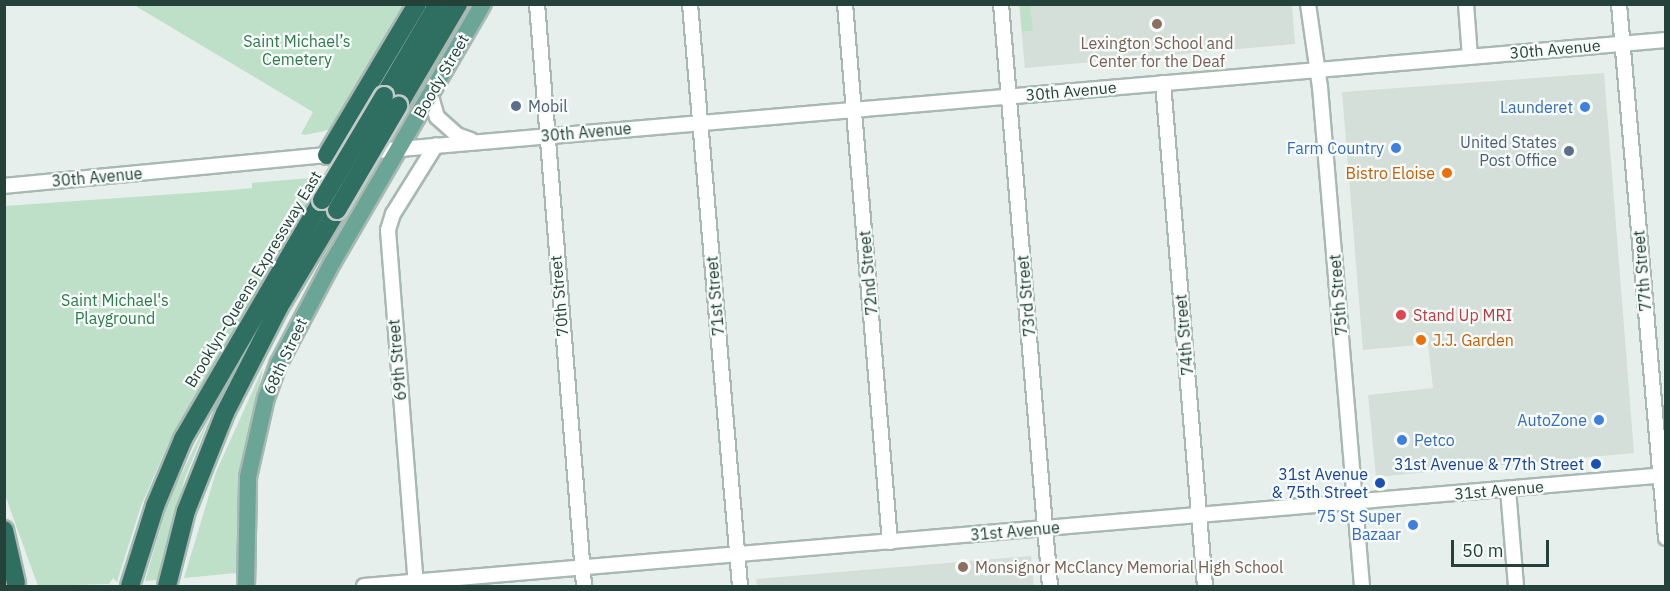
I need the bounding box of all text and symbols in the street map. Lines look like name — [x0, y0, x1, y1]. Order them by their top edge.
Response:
marker: Lexington School and Center for the Deaf — [1150, 17, 1164, 31]
park label: Saint Michael’s Cemetery — [243, 31, 351, 69]
street label: Boody Street — [409, 31, 473, 121]
place label: Lexington School and Center for the Deaf — [1081, 33, 1233, 71]
street label: 30th Avenue — [1509, 35, 1601, 63]
street label: 30th Avenue — [1025, 77, 1117, 105]
place label: Mobil — [528, 96, 568, 116]
place label: Launderet — [1500, 97, 1573, 117]
marker: Mobil — [509, 99, 523, 113]
marker: Launderet — [1578, 100, 1592, 114]
street label: 30th Avenue — [540, 118, 632, 146]
place label: United States Post Office — [1460, 132, 1557, 170]
place label: Farm Country — [1287, 138, 1384, 158]
marker: Farm Country — [1389, 141, 1403, 155]
marker: United States Post Office — [1562, 144, 1576, 158]
street label: 30th Avenue — [51, 163, 143, 191]
place label: Bistro Eloise — [1346, 163, 1435, 183]
marker: Bistro Eloise — [1440, 166, 1454, 180]
street label: Brooklyn-Queens Expressway East — [181, 167, 325, 391]
street label: 72nd Street — [855, 230, 881, 316]
street label: 77th Street — [1629, 230, 1655, 312]
street label: 73rd Street — [1013, 254, 1039, 338]
street label: 75th Street — [1325, 254, 1351, 336]
street label: 70th Street — [546, 255, 572, 337]
street label: 71st Street — [702, 255, 728, 337]
park label: Saint Michael's Playground — [61, 290, 169, 328]
street label: 74th Street — [1171, 294, 1197, 376]
place label: Stand Up MRI — [1413, 305, 1512, 325]
marker: Stand Up MRI — [1394, 308, 1408, 322]
street label: 68th Street — [259, 315, 311, 397]
street label: 69th Street — [384, 319, 410, 401]
place label: J.J. Garden — [1433, 330, 1514, 350]
marker: J.J. Garden — [1414, 333, 1428, 347]
place label: AutoZone — [1517, 410, 1587, 430]
marker: AutoZone — [1592, 413, 1606, 427]
place label: Petco — [1414, 430, 1455, 450]
marker: Petco — [1395, 433, 1409, 447]
place label: 31st Avenue & 77th Street — [1394, 454, 1584, 474]
marker: 31st Avenue & 77th Street — [1589, 457, 1603, 471]
place label: 31st Avenue & 75th Street — [1272, 464, 1368, 502]
marker: 31st Avenue & 75th Street — [1373, 476, 1387, 490]
street label: 31st Avenue — [1453, 477, 1545, 503]
place label: 75 St Super Bazaar — [1317, 506, 1401, 544]
street label: 31st Avenue — [969, 518, 1061, 544]
marker: 75 St Super Bazaar — [1406, 518, 1420, 532]
scale bar — [1454, 528, 1552, 566]
text: 50 m — [1462, 539, 1504, 562]
place label: Monsignor McClancy Memorial High School — [975, 557, 1283, 577]
marker: Monsignor McClancy Memorial High School — [956, 560, 970, 574]

